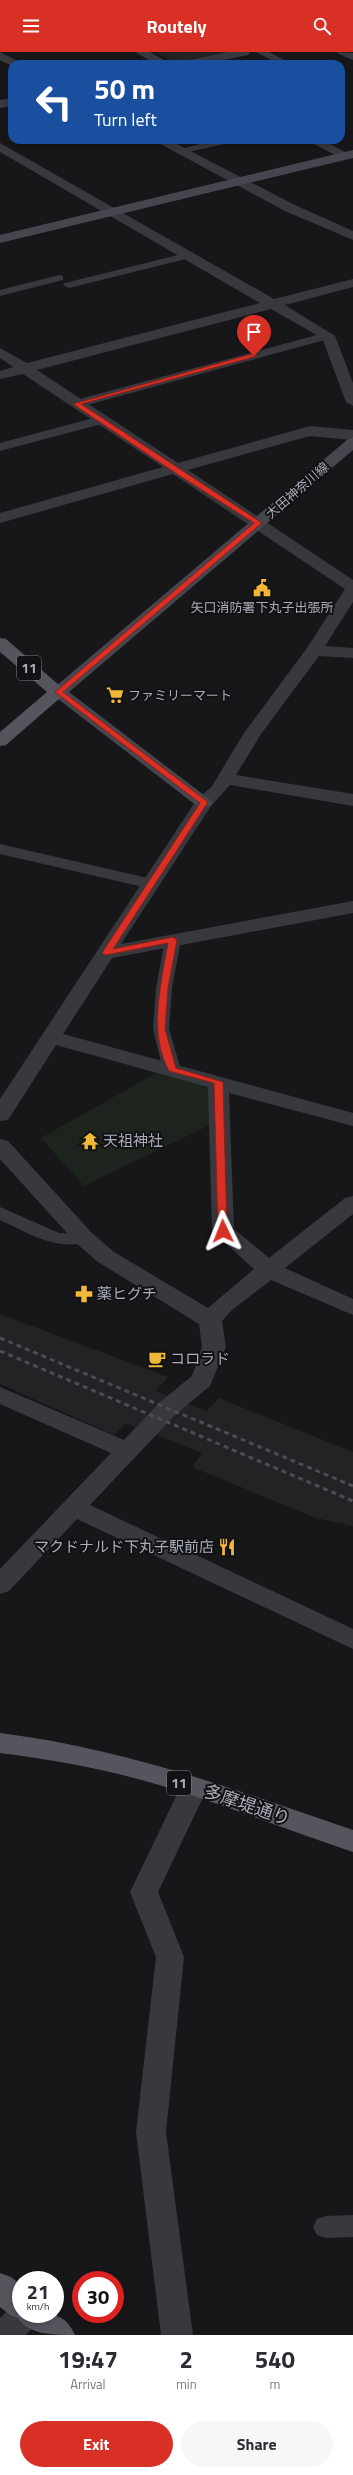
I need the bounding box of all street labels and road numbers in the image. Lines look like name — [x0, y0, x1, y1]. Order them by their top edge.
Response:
street label: 大田神奈川線 — [261, 457, 333, 523]
road number: 11 — [17, 656, 41, 680]
road number: 11 — [167, 1771, 191, 1795]
street label: 多摩堤通り — [200, 1777, 294, 1832]

